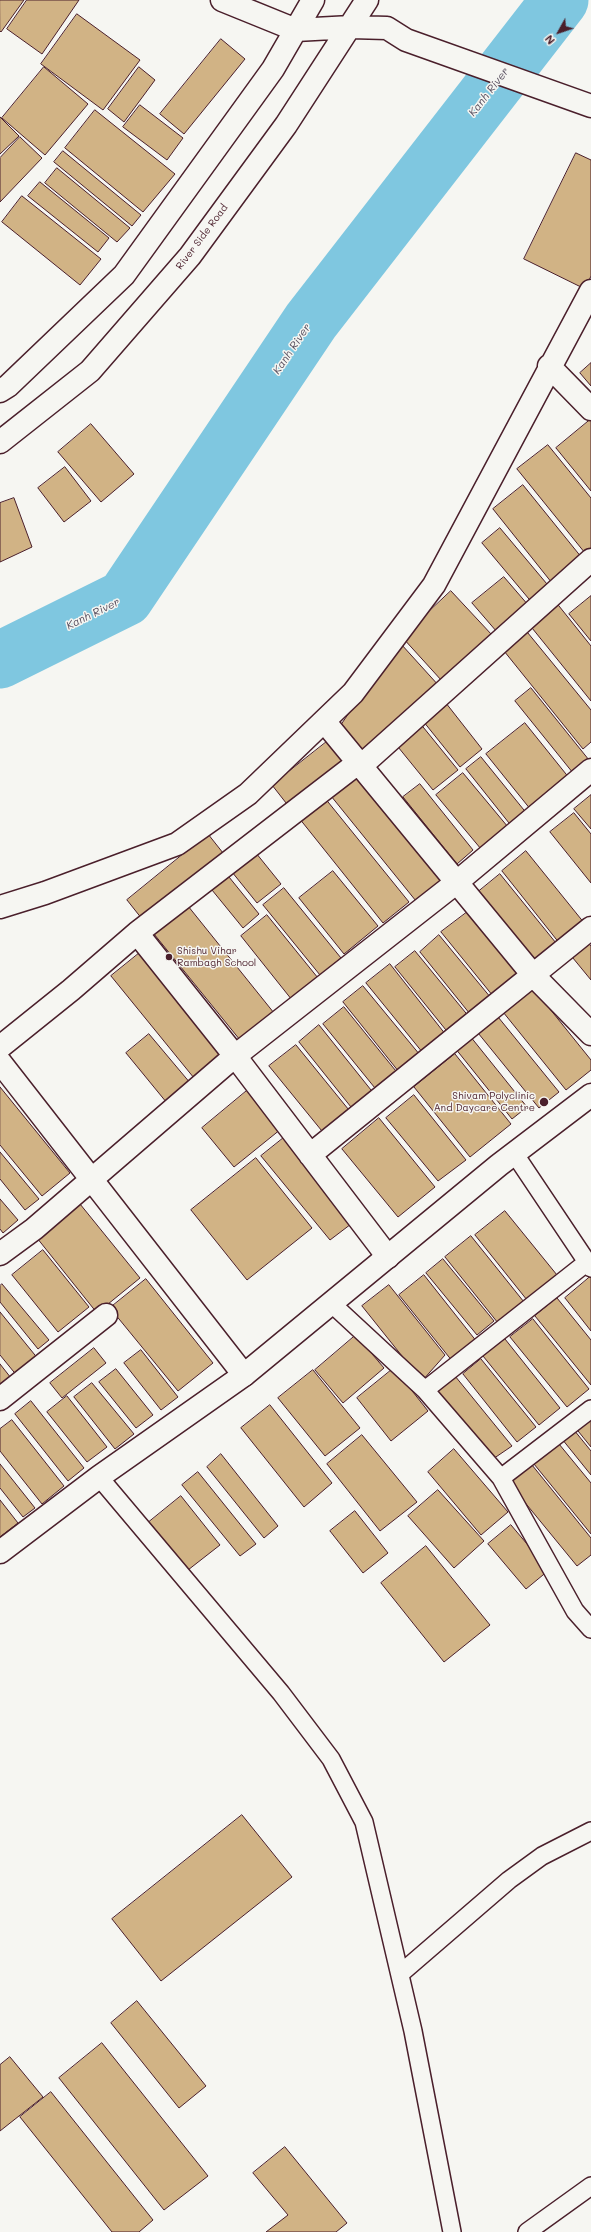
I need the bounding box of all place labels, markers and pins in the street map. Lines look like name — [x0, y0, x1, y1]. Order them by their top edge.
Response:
place label: Shishu Vihar Rambagh School — [177, 945, 256, 968]
marker: Shishu Vihar Rambagh School — [164, 952, 174, 962]
place label: Shivam Polyclinic And Daycare Centre — [434, 1090, 535, 1114]
marker: Shivam Polyclinic And Daycare Centre — [538, 1096, 550, 1108]

